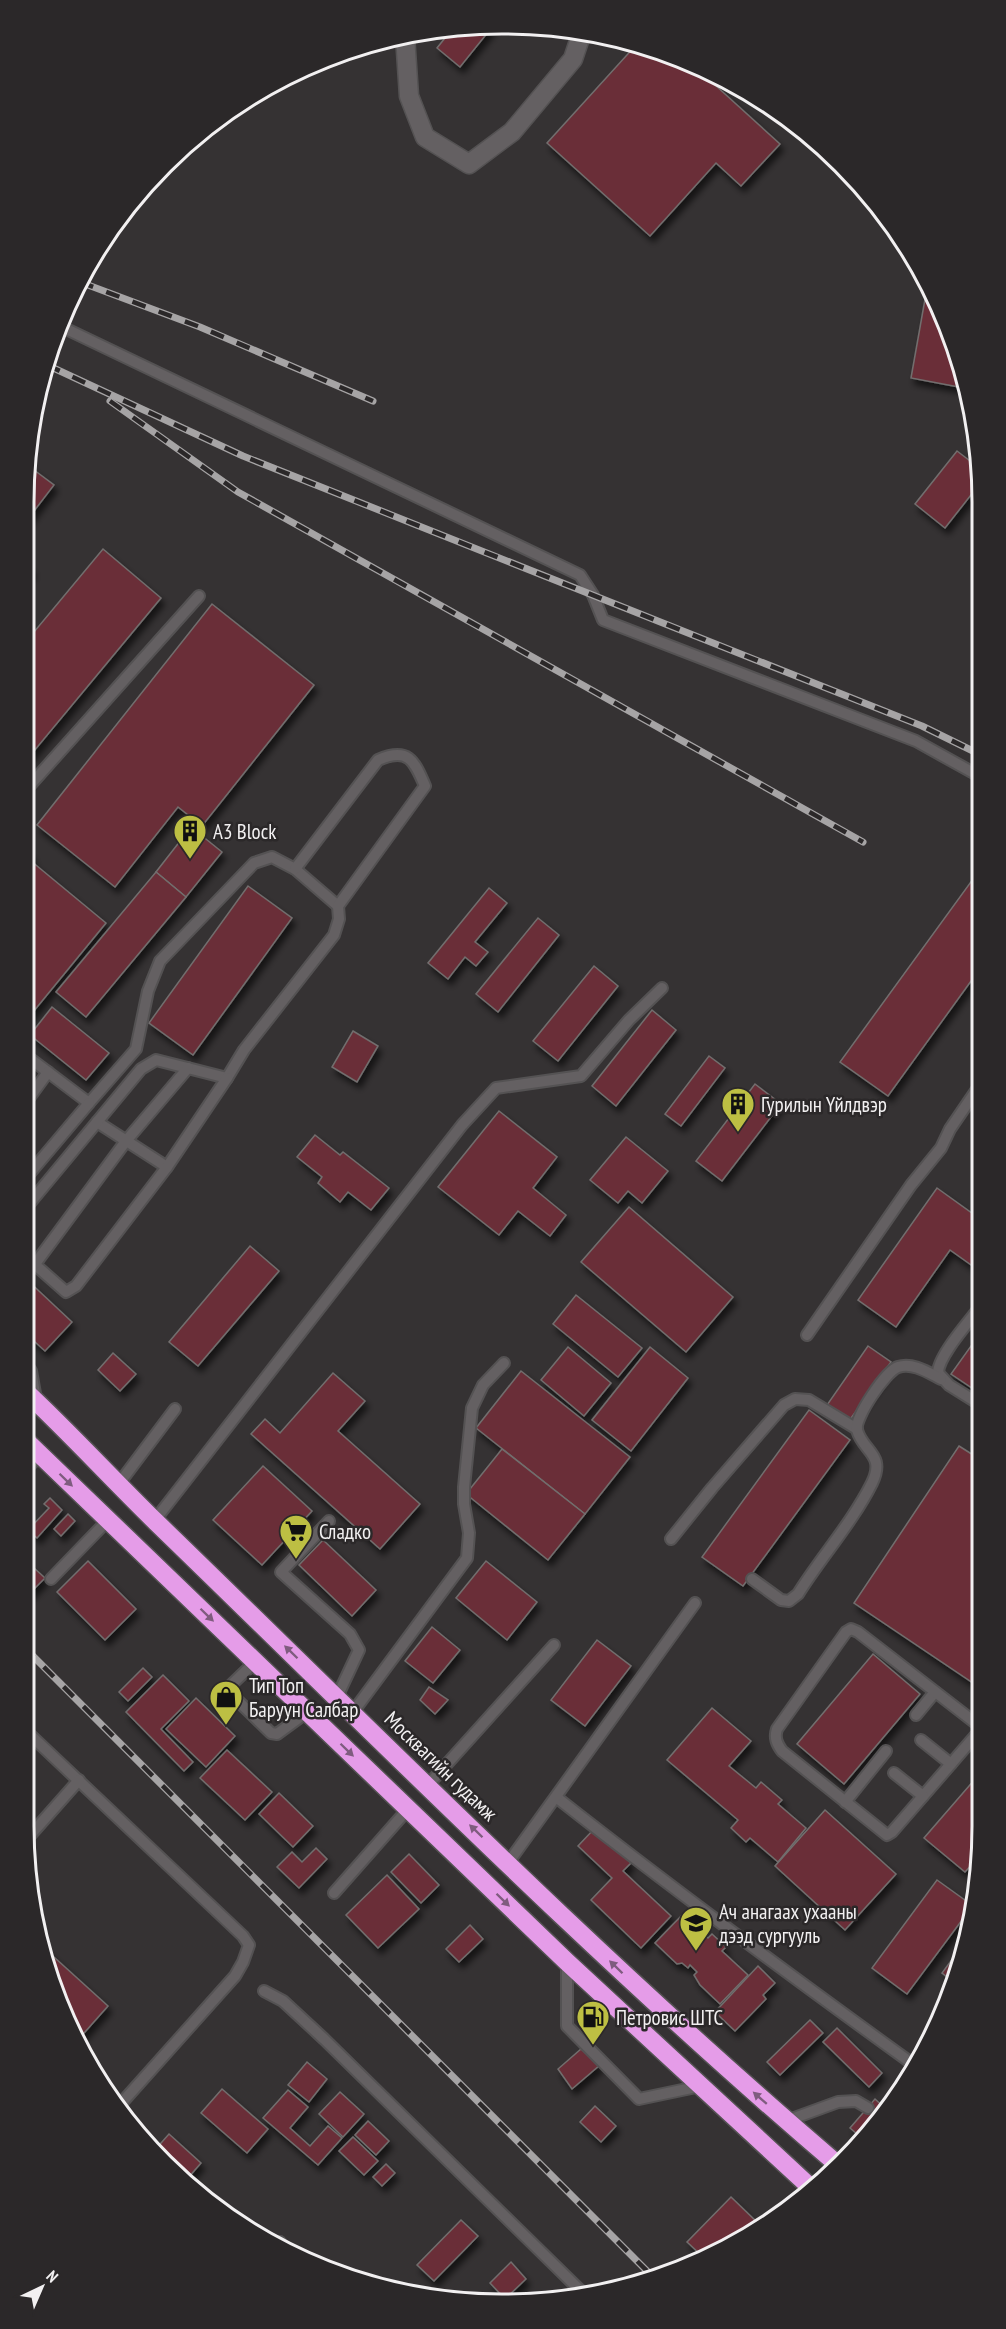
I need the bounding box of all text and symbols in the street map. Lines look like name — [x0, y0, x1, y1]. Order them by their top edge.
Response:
building icon: A3 Block — [172, 813, 208, 860]
place label: A3 Block — [213, 818, 276, 845]
building icon: Гурилын Үйлдвэр — [720, 1086, 756, 1133]
place label: Гурилын Үйлдвэр — [761, 1091, 887, 1118]
one-way arrow — [59, 1472, 73, 1486]
supermarket icon: Сладко — [278, 1513, 314, 1560]
place label: Сладко — [319, 1518, 371, 1545]
one-way arrow — [199, 1608, 214, 1622]
one-way arrow — [283, 1645, 298, 1659]
place label: Тип Топ Баруун Салбар — [249, 1672, 358, 1723]
shop icon: Тип Топ Баруун Салбар — [208, 1679, 244, 1726]
street label: Москвагийн гудамж — [379, 1705, 504, 1827]
one-way arrow — [339, 1743, 354, 1756]
one-way arrow — [469, 1825, 483, 1839]
one-way arrow — [495, 1893, 510, 1907]
place label: Ач анагаах ухааны дээд сургууль — [719, 1898, 857, 1949]
school or university icon: Ач анагаах ухааны дээд сургууль — [678, 1905, 714, 1952]
one-way arrow — [608, 1960, 623, 1974]
fuel station icon: Петровис ШТС — [575, 1999, 611, 2046]
place label: Петровис ШТС — [616, 2004, 724, 2031]
one-way arrow — [753, 2092, 768, 2105]
north arrow — [12, 2257, 72, 2317]
text: N — [42, 2266, 62, 2286]

